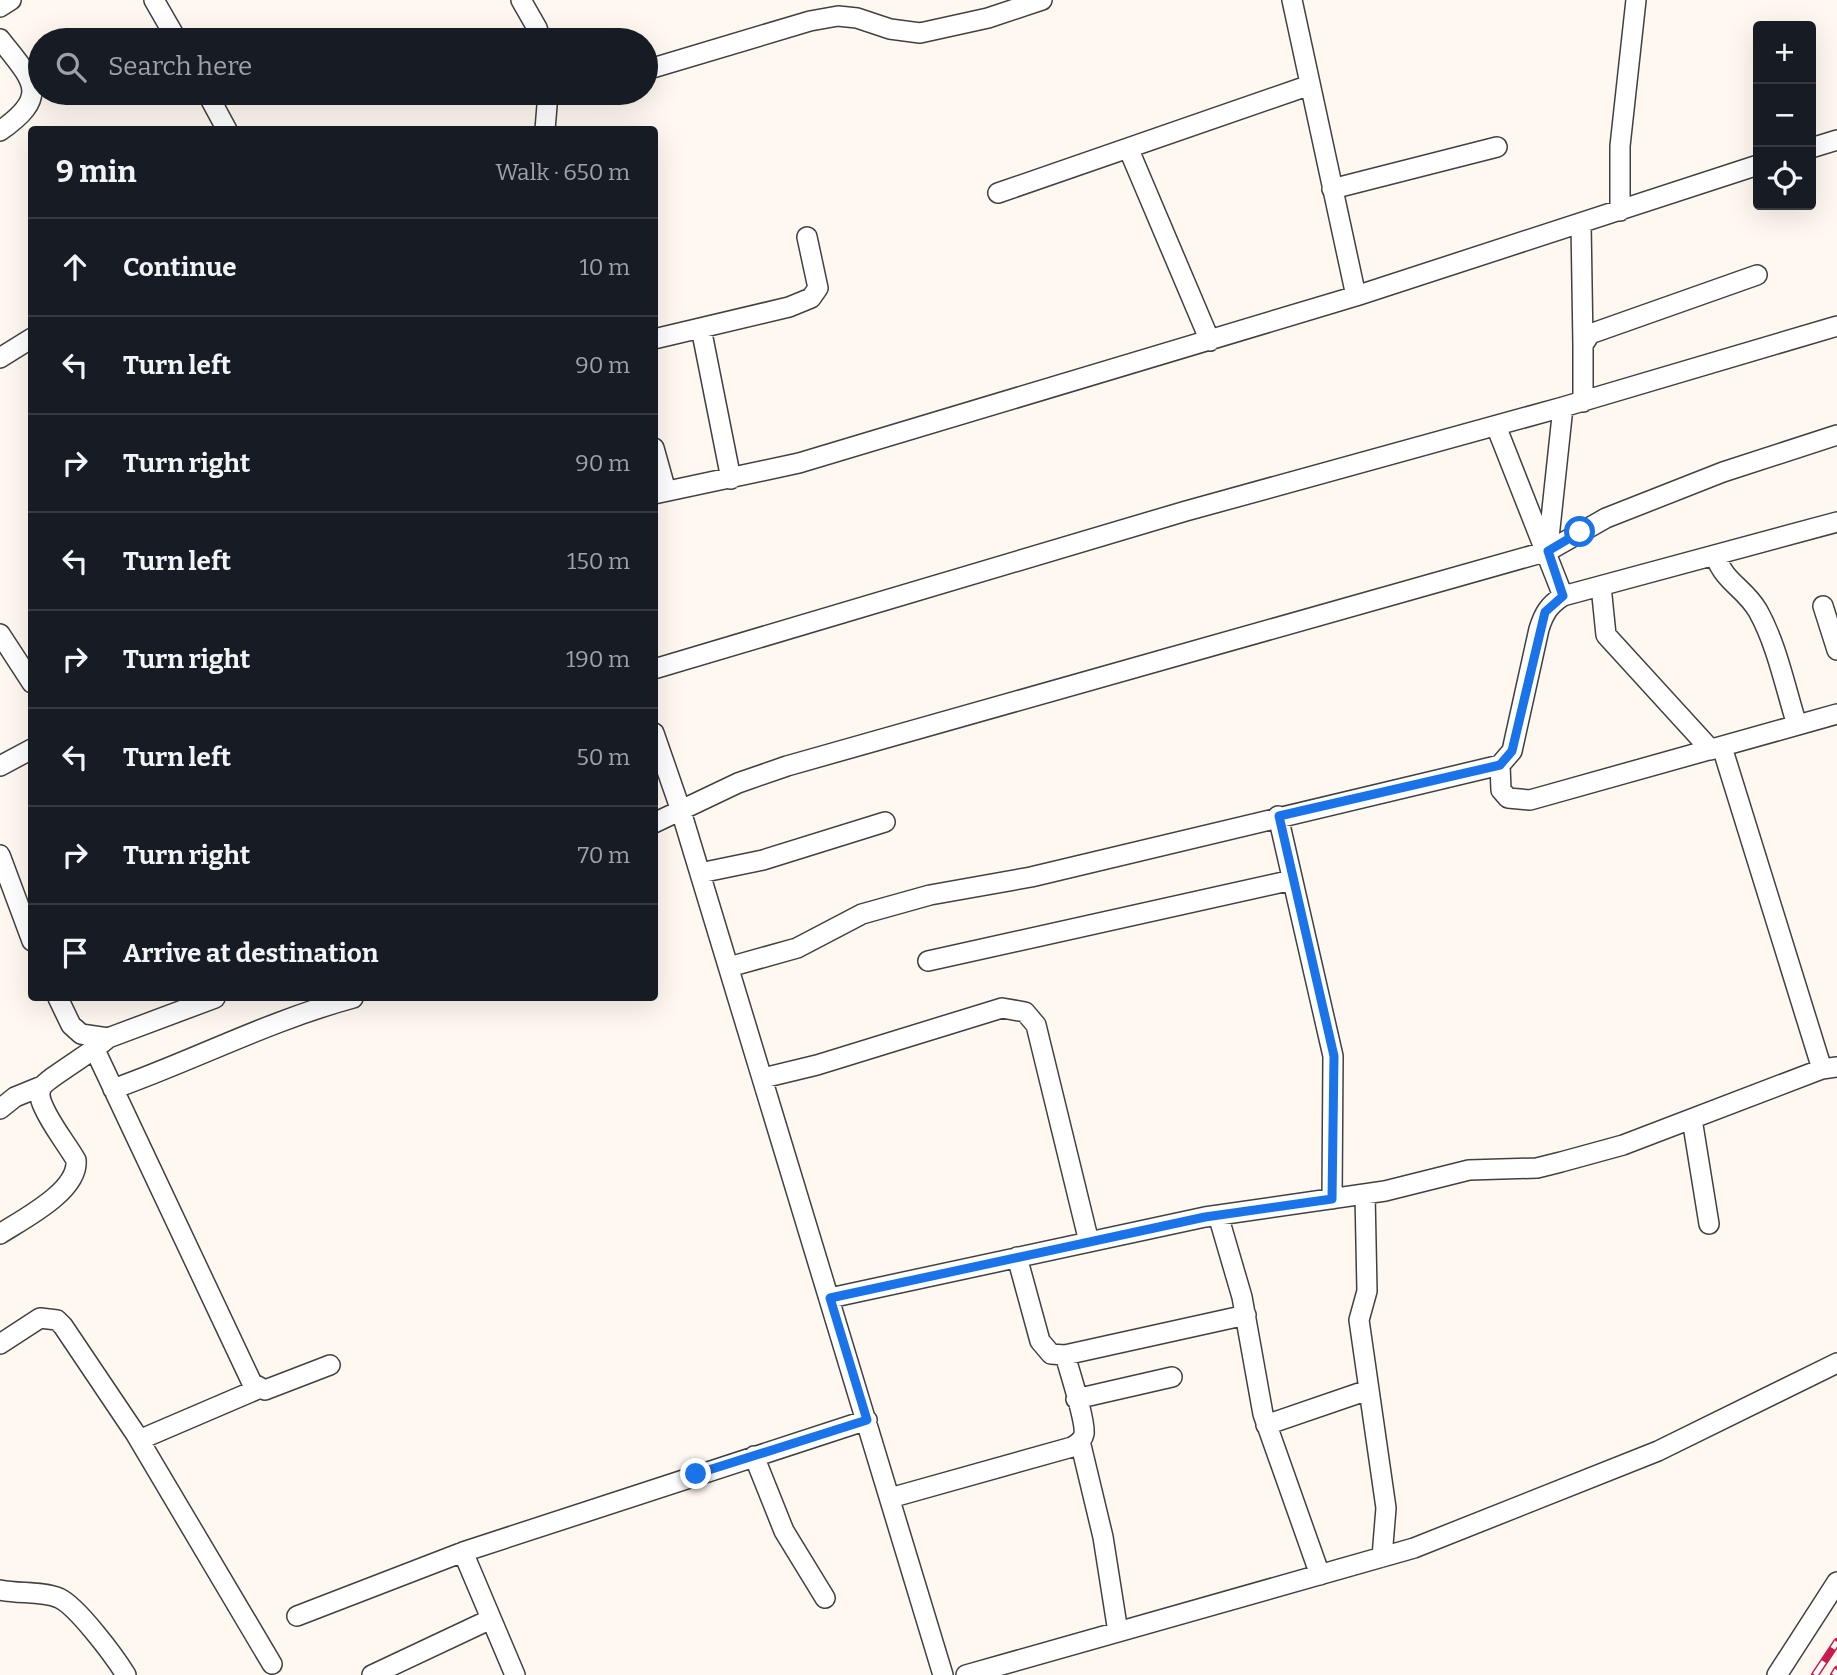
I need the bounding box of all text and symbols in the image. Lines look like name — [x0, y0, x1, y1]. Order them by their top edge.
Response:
map controls — [1753, 21, 1816, 210]
button: + — [1753, 21, 1816, 84]
search box — [28, 28, 658, 105]
icon: search — [52, 48, 90, 86]
text: Search here — [108, 51, 252, 82]
button: − — [1753, 84, 1816, 147]
button: locate — [1753, 147, 1816, 210]
text: 9 min — [56, 154, 137, 190]
text: Walk · 650 m — [495, 158, 630, 186]
icon: ahead — [56, 248, 94, 286]
text: Continue — [123, 252, 237, 283]
text: 10 m — [579, 253, 630, 281]
icon: left — [56, 346, 94, 384]
text: Turn left — [123, 350, 231, 381]
text: 90 m — [575, 351, 630, 379]
icon: right — [56, 444, 94, 482]
text: Turn right — [123, 448, 250, 479]
text: 90 m — [575, 449, 630, 477]
route start — [1564, 516, 1595, 547]
icon: left — [56, 542, 94, 580]
text: Turn left — [123, 546, 231, 577]
text: 150 m — [567, 547, 630, 575]
icon: right — [56, 640, 94, 678]
text: Turn right — [123, 644, 250, 675]
text: 190 m — [566, 645, 630, 673]
icon: left — [56, 738, 94, 776]
text: Turn left — [123, 742, 231, 773]
text: 50 m — [576, 743, 630, 771]
icon: right — [56, 836, 94, 874]
text: Turn right — [123, 840, 250, 871]
text: 70 m — [578, 841, 630, 869]
icon: arrive — [56, 934, 94, 972]
text: Arrive at destination — [123, 938, 378, 969]
route end — [680, 1458, 711, 1489]

